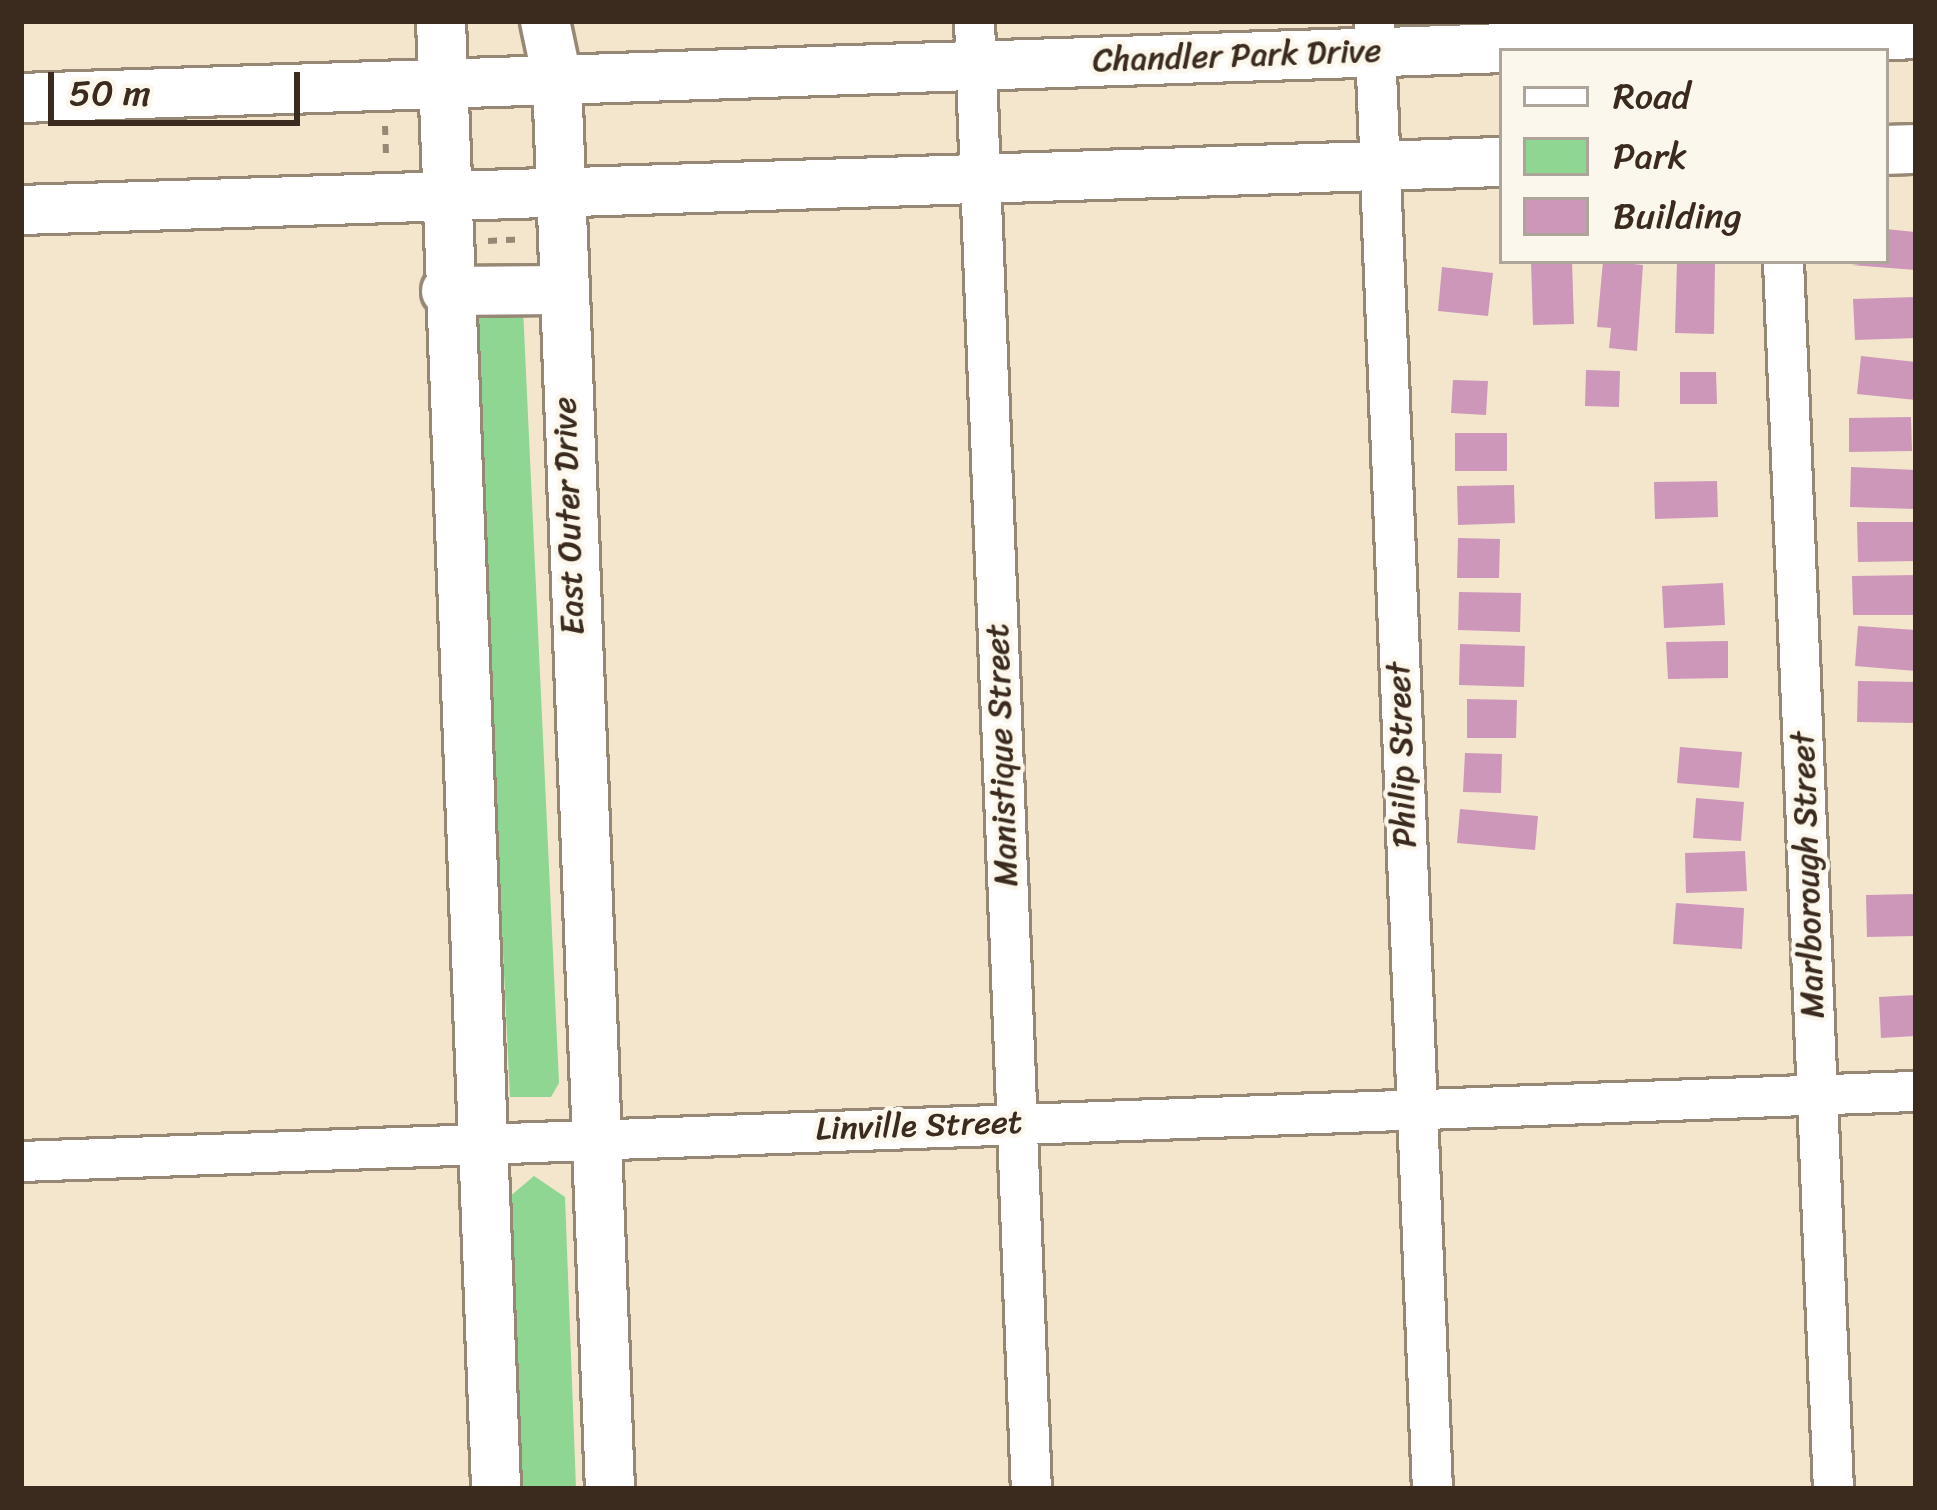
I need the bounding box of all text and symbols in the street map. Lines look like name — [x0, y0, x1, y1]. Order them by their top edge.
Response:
street label: Chandler Park Drive — [1092, 31, 1382, 81]
scale bar — [54, 48, 306, 122]
legend — [1499, 48, 1889, 264]
text: 50 m — [69, 61, 151, 125]
text: Road — [1613, 64, 1690, 128]
text: Park — [1613, 124, 1687, 188]
text: Building — [1613, 184, 1742, 248]
street label: East Outer Drive — [545, 395, 593, 637]
street label: Manistique Street — [978, 623, 1026, 887]
street label: Philip Street — [1379, 661, 1425, 849]
street label: Marlborough Street — [1783, 731, 1833, 1019]
street label: Linville Street — [815, 1103, 1023, 1149]

